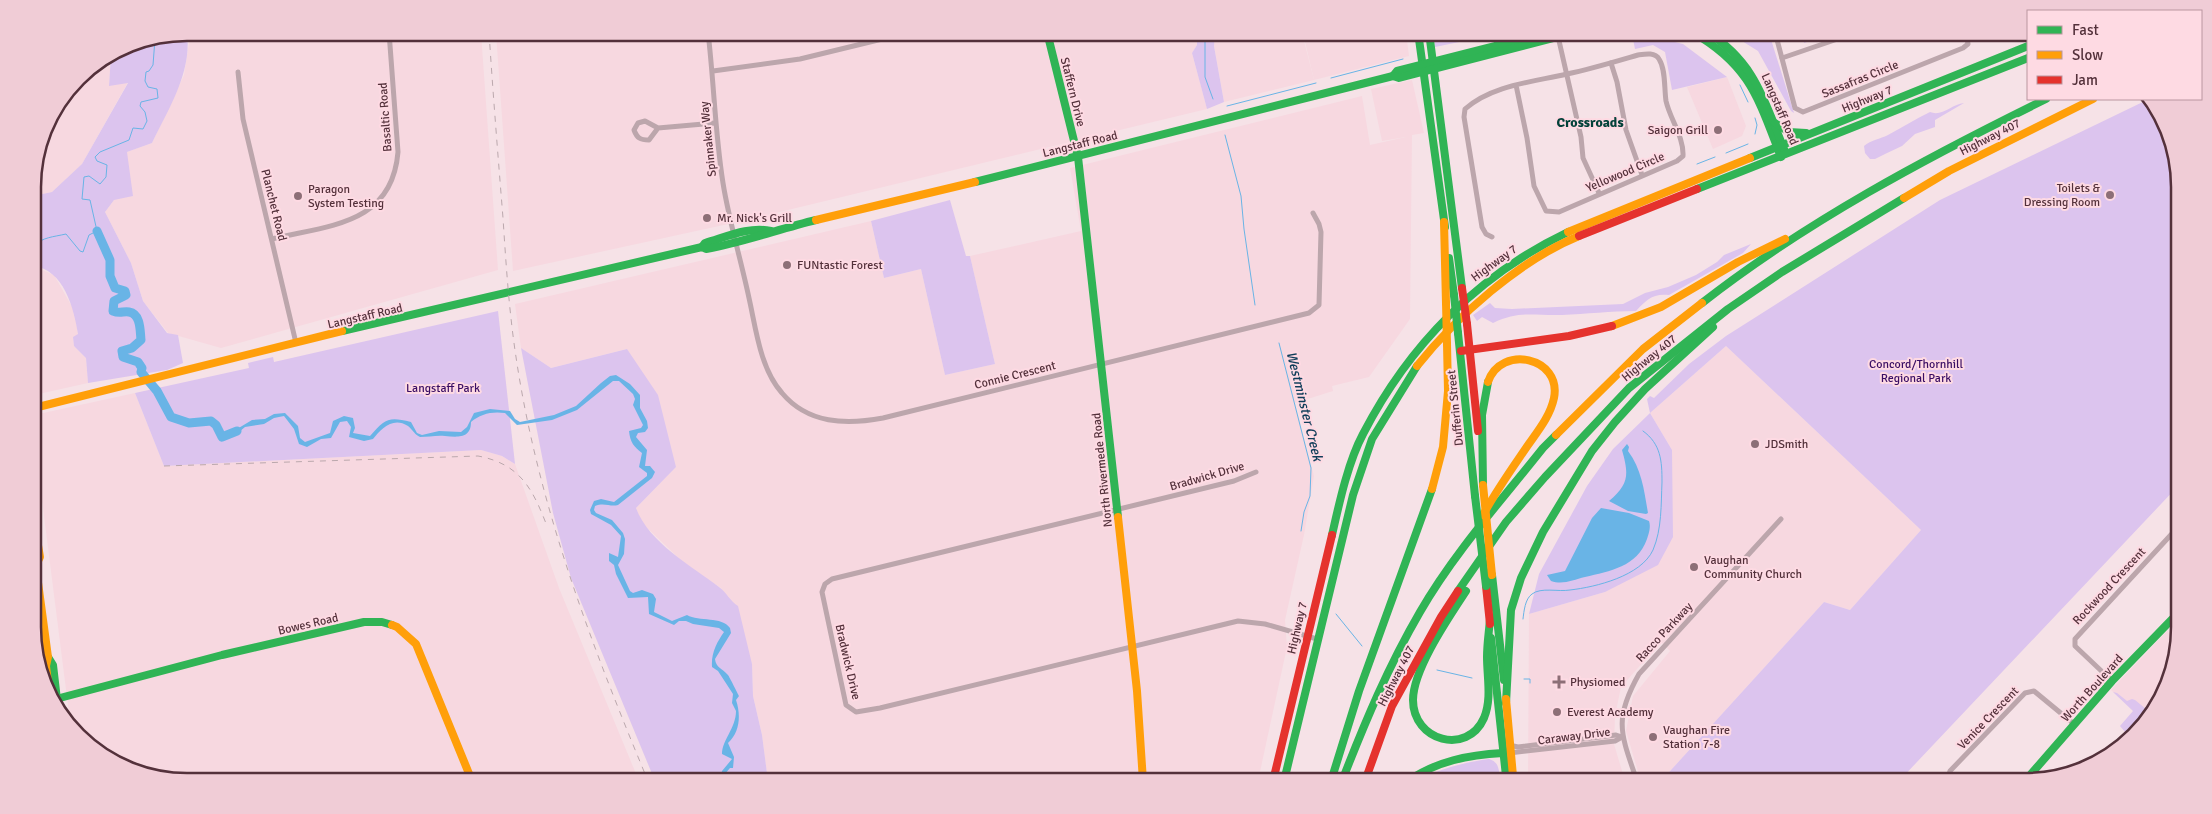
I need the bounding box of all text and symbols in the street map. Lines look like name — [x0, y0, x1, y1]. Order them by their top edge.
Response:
legend — [2027, 10, 2202, 100]
text: Fast — [2072, 21, 2099, 39]
text: Slow — [2072, 46, 2103, 64]
street label: Staffern Drive — [1057, 56, 1088, 128]
street label: Sassafras Circle — [1820, 57, 1901, 102]
street label: Langstaff Road — [1758, 71, 1801, 147]
text: Jam — [2072, 71, 2098, 89]
street label: Basaltic Road — [376, 82, 395, 152]
street label: Highway 7 — [1840, 83, 1895, 116]
street label: Spinnaker Way — [697, 100, 720, 177]
district label: Crossroads — [1556, 114, 1624, 131]
street label: Highway 407 — [1957, 116, 2023, 159]
place label: Saigon Grill — [1648, 123, 1708, 138]
marker: Saigon Grill — [1712, 124, 1724, 136]
street label: Langstaff Road — [1041, 128, 1119, 161]
street label: Yellowood Circle — [1584, 149, 1667, 196]
street label: Planchet Road — [257, 168, 290, 243]
place label: Toilets & Dressing Room — [2024, 181, 2101, 210]
place label: Paragon System Testing — [308, 182, 384, 211]
marker: Toilets & Dressing Room — [2104, 189, 2116, 201]
marker: Paragon System Testing — [292, 190, 304, 202]
place label: Mr. Nick's Grill — [717, 211, 793, 226]
marker: Mr. Nick's Grill — [701, 212, 713, 224]
street label: Highway 7 — [1468, 242, 1520, 285]
place label: FUNtastic Forest — [797, 258, 883, 273]
marker: FUNtastic Forest — [781, 259, 793, 271]
street label: Langstaff Road — [326, 301, 404, 332]
street label: Highway 407 — [1619, 332, 1680, 385]
water label: Westminster Creek — [1283, 349, 1327, 465]
park label: Concord/Thornhill Regional Park — [1869, 357, 1963, 386]
street label: Connie Crescent — [973, 358, 1057, 393]
street label: Dufferin Street — [1444, 369, 1467, 447]
park label: Langstaff Park — [406, 381, 480, 396]
street label: North Rivermede Road — [1089, 412, 1116, 528]
place label: JDSmith — [1765, 437, 1808, 452]
marker: JDSmith — [1749, 438, 1761, 450]
street label: Bradwick Drive — [1168, 459, 1246, 494]
street label: Rockwood Crescent — [2070, 545, 2149, 628]
place label: Vaughan Community Church — [1704, 553, 1802, 582]
marker: Vaughan Community Church — [1688, 561, 1700, 573]
street label: Racco Parkway — [1633, 599, 1696, 665]
street label: Highway 7 — [1284, 600, 1311, 656]
street label: Bowes Road — [276, 610, 340, 639]
street label: Bradwick Drive — [832, 623, 863, 701]
street label: Highway 407 — [1375, 643, 1418, 709]
street label: Worth Boulevard — [2058, 652, 2127, 725]
marker: Physiomed — [1552, 675, 1566, 689]
place label: Physiomed — [1570, 675, 1625, 690]
street label: Venice Crescent — [1955, 684, 2022, 753]
place label: Everest Academy — [1567, 705, 1654, 720]
marker: Everest Academy — [1551, 706, 1563, 718]
place label: Vaughan Fire Station 7-8 — [1663, 723, 1730, 752]
street label: Caraway Drive — [1537, 725, 1611, 748]
marker: Vaughan Fire Station 7-8 — [1647, 731, 1659, 743]

